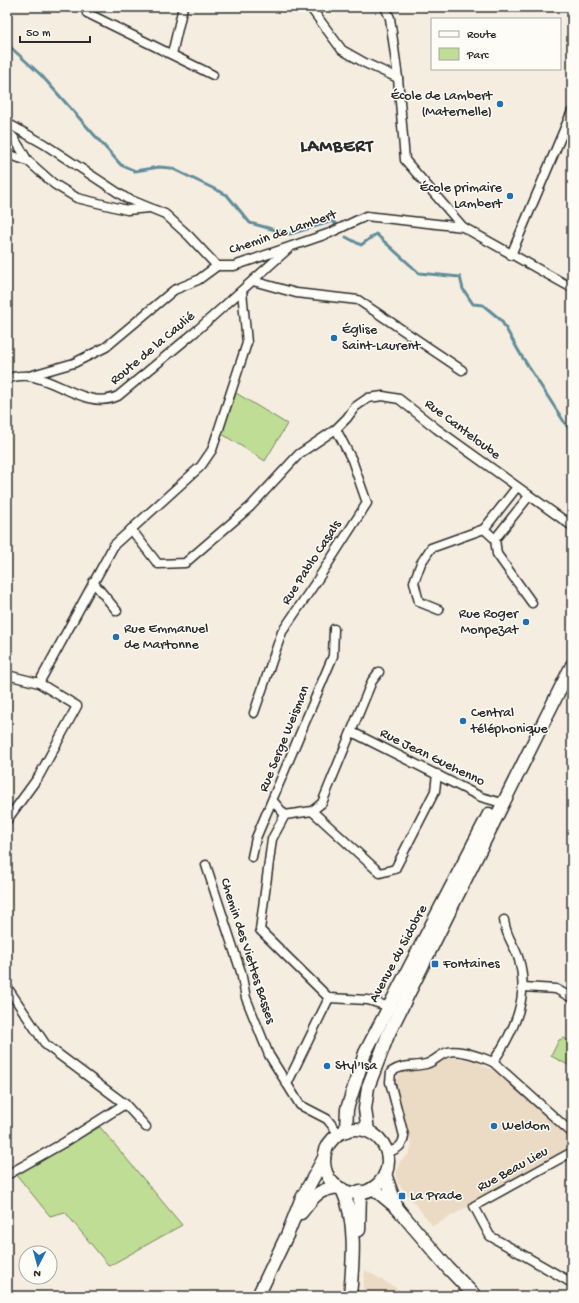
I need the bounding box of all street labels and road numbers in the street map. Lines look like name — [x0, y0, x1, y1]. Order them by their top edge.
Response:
street label: Chemin de Lambert — [227, 206, 340, 259]
street label: Route de la Caulié — [107, 308, 200, 389]
street label: Rue Canteloube — [421, 396, 504, 465]
street label: Rue Pablo Casals — [278, 517, 346, 609]
street label: Rue Serge Weisman — [256, 683, 314, 795]
street label: Rue Jean Guehenno — [377, 725, 487, 791]
street label: Chemin des Viettes Basses — [215, 876, 279, 1027]
street label: Avenue du Sidobre — [366, 902, 432, 1006]
street label: Rue Beau Lieu — [475, 1143, 552, 1196]

